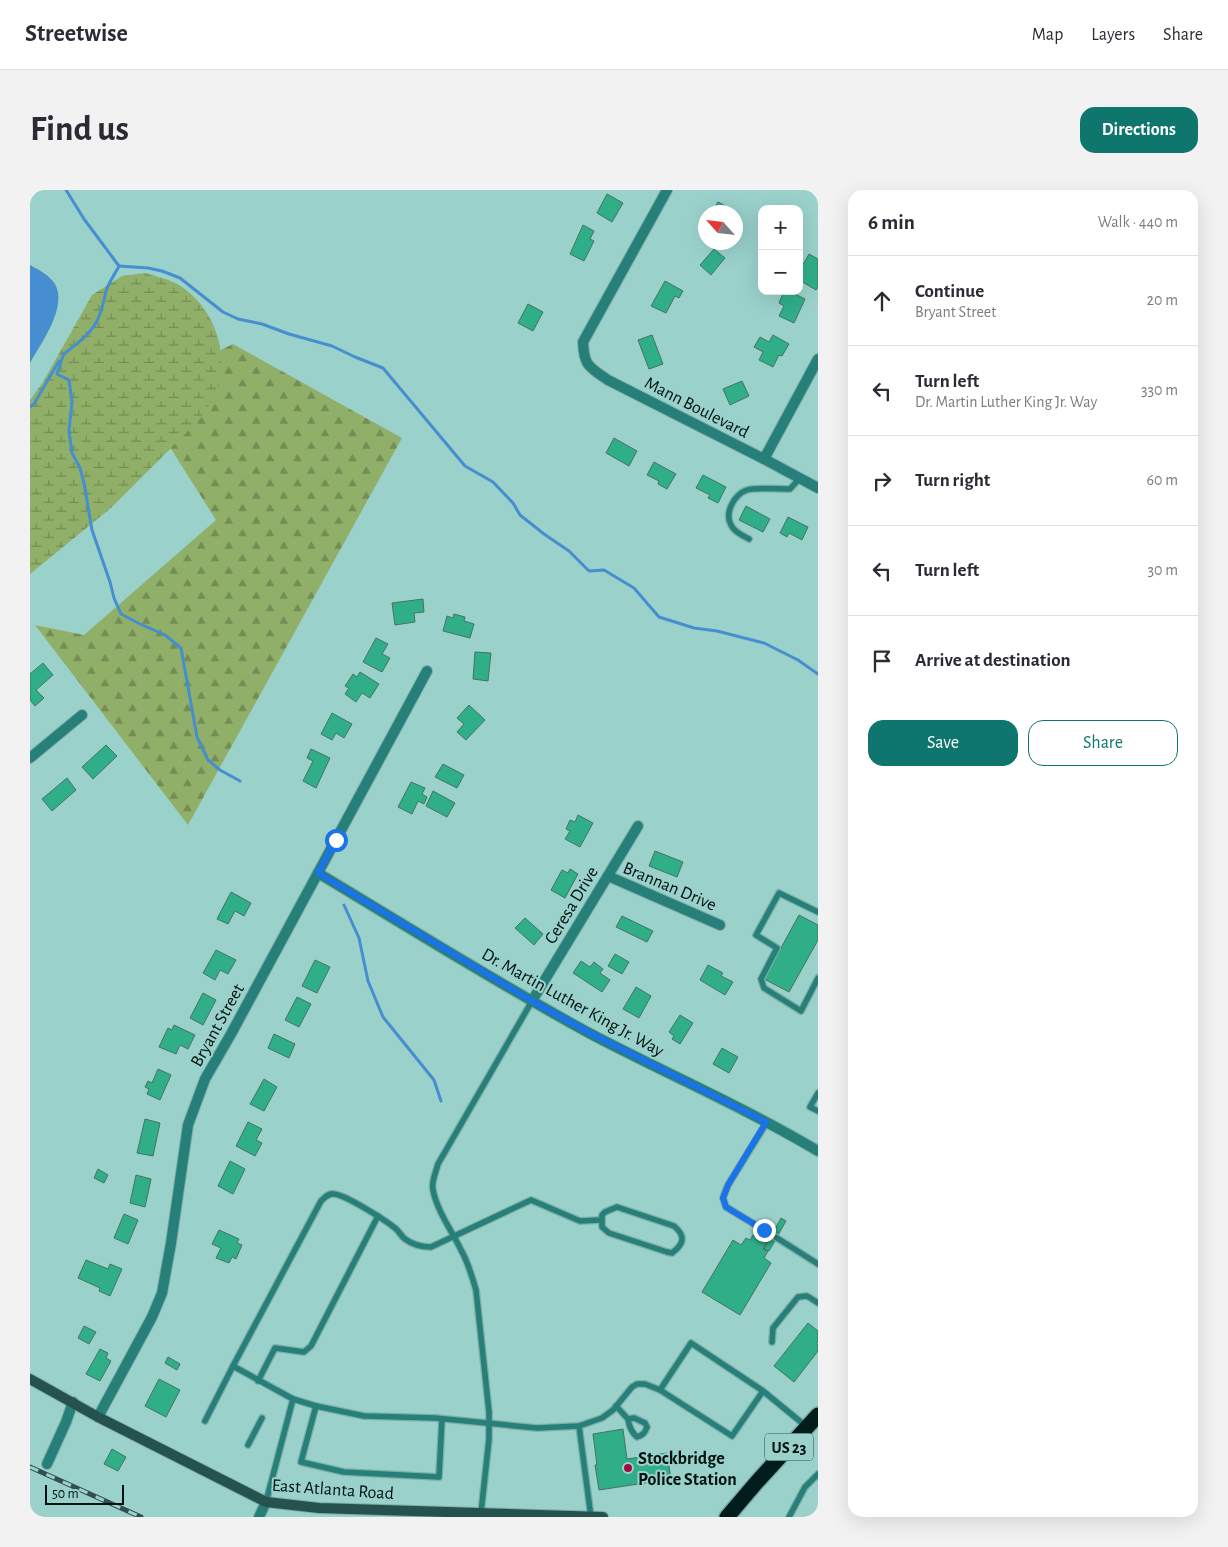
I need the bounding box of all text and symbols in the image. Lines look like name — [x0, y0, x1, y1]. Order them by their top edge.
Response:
text: Streetwise — [25, 22, 128, 46]
text: Map — [1032, 26, 1063, 44]
text: Layers — [1091, 26, 1135, 44]
text: Share — [1163, 26, 1203, 44]
button: Directions — [1080, 107, 1198, 153]
text: Find us — [30, 112, 129, 147]
north arrow — [698, 205, 743, 250]
map controls — [758, 205, 803, 295]
button: + — [758, 205, 803, 250]
text: 6 min — [868, 212, 915, 233]
text: Walk · 440 m — [1098, 214, 1178, 230]
button: − — [758, 250, 803, 295]
text: Continue — [915, 282, 984, 301]
icon: ahead — [868, 287, 896, 315]
text: 20 m — [1147, 292, 1178, 308]
text: Bryant Street — [915, 304, 996, 320]
text: Turn left — [915, 372, 979, 391]
street label: Mann Boulevard — [642, 374, 752, 442]
icon: left — [868, 377, 896, 405]
text: 330 m — [1141, 382, 1178, 398]
text: Dr. Martin Luther King Jr. Way — [915, 394, 1097, 410]
icon: right — [868, 467, 896, 495]
text: Turn right — [915, 471, 990, 490]
text: 60 m — [1147, 472, 1178, 488]
icon: left — [868, 557, 896, 585]
text: Turn left — [915, 561, 979, 580]
text: 30 m — [1148, 562, 1178, 578]
icon: arrive — [868, 647, 896, 675]
text: Arrive at destination — [915, 651, 1071, 670]
button: Save — [868, 720, 1018, 766]
button: Share — [1028, 720, 1178, 766]
route start — [325, 829, 348, 852]
street label: Brannan Drive — [620, 859, 719, 915]
street label: Ceresa Drive — [542, 864, 602, 947]
street label: Dr. Martin Luther King Jr. Way — [478, 945, 667, 1061]
street label: Bryant Street — [188, 981, 248, 1070]
route end — [753, 1219, 776, 1242]
road number: US 23 — [765, 1434, 813, 1460]
place label: Stockbridge Police Station — [638, 1450, 737, 1489]
marker: Stockbridge Police Station — [622, 1462, 634, 1474]
street label: East Atlanta Road — [271, 1477, 395, 1503]
scale bar — [45, 1482, 124, 1505]
text: 50 m — [52, 1487, 79, 1501]

